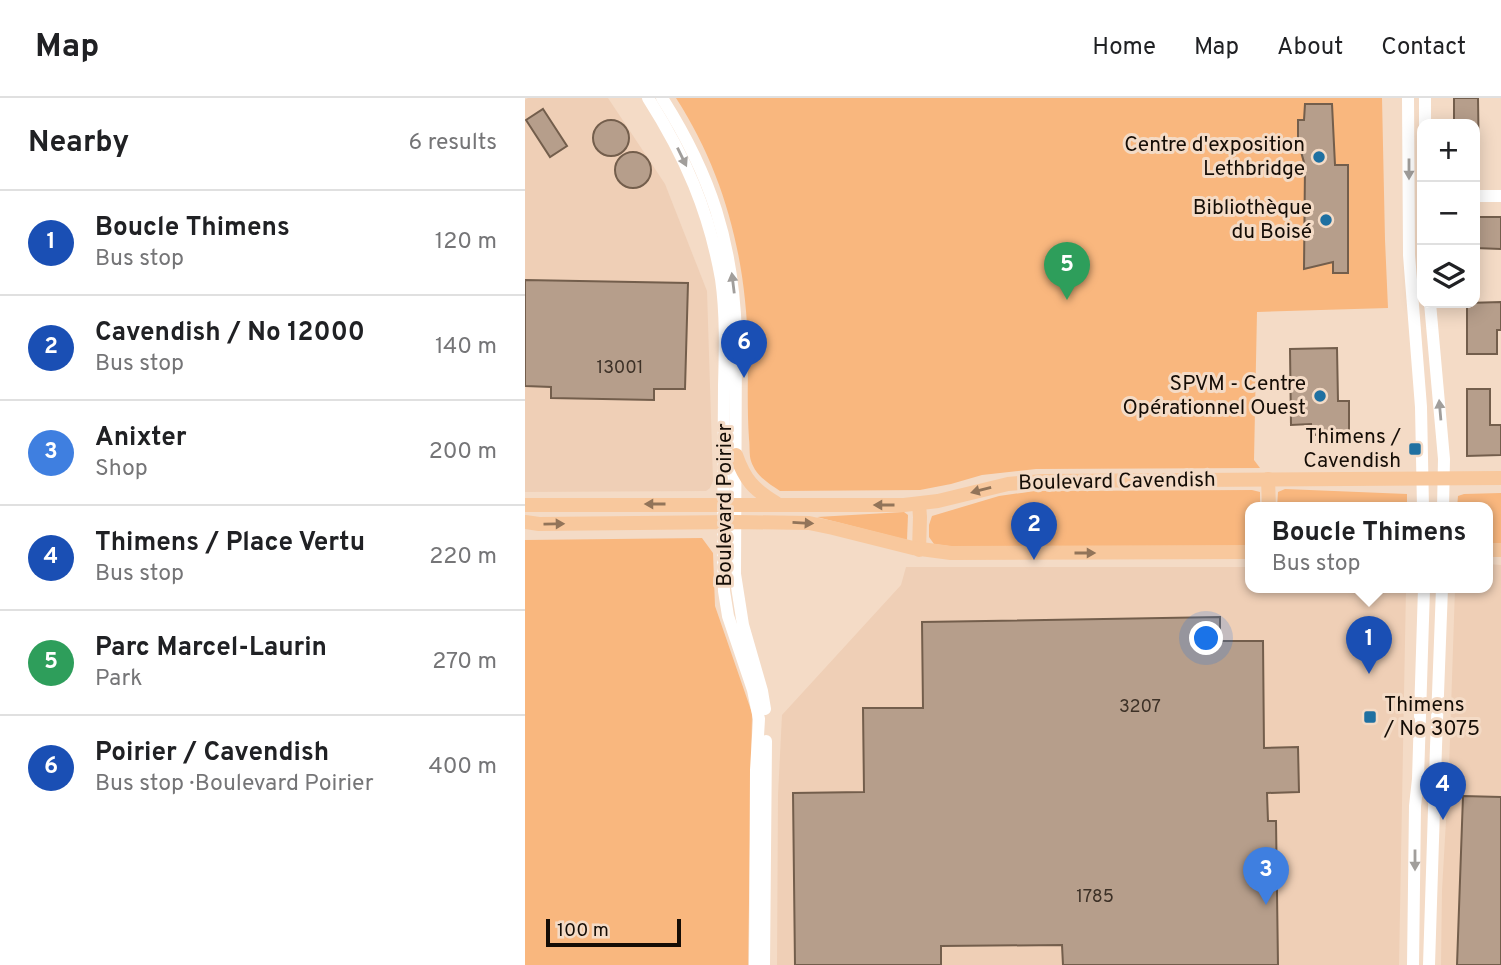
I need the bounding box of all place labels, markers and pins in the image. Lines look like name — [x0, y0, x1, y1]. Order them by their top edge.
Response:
place label: Centre d'exposition Lethbridge — [1124, 132, 1305, 183]
marker: Centre d'exposition Lethbridge — [1311, 149, 1327, 165]
place label: Bibliothèque du Boisé — [1193, 195, 1312, 246]
marker: Bibliothèque du Boisé — [1318, 212, 1334, 228]
pin: 5 — [1044, 242, 1090, 300]
pin: 6 — [721, 320, 767, 378]
place label: SPVM - Centre Opérationnel Ouest — [1122, 371, 1306, 422]
marker: SPVM - Centre Opérationnel Ouest — [1312, 388, 1328, 404]
place label: Thimens / Cavendish — [1303, 424, 1401, 475]
marker: Thimens / Cavendish — [1407, 441, 1423, 457]
pin: 2 — [1011, 502, 1057, 560]
pin: 1 — [1346, 616, 1392, 674]
place label: Thimens / No 3075 — [1383, 692, 1480, 743]
marker: Thimens / No 3075 — [1362, 709, 1378, 725]
pin: 4 — [1420, 762, 1466, 820]
pin: 3 — [1243, 847, 1289, 905]

